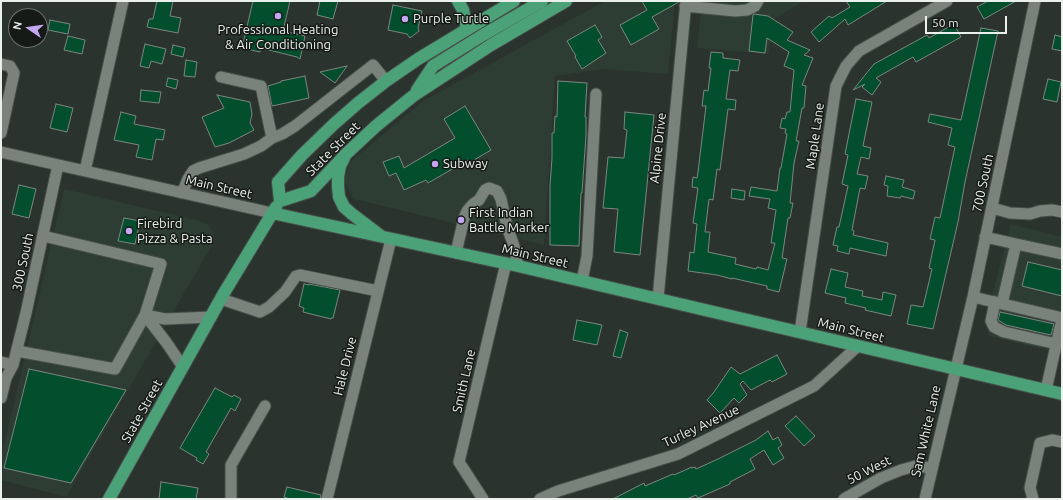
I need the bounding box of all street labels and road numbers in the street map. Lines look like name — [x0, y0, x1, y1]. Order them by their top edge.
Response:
street label: Maple Lane — [803, 102, 827, 170]
street label: Alpine Drive — [647, 112, 669, 184]
street label: State Street — [303, 119, 363, 179]
street label: 700 South — [969, 152, 997, 214]
street label: Main Street — [184, 172, 254, 202]
street label: 300 South — [9, 231, 37, 293]
street label: Main Street — [500, 241, 570, 271]
street label: Main Street — [816, 314, 886, 346]
street label: Hale Drive — [330, 335, 360, 397]
street label: Smith Lane — [449, 348, 479, 414]
street label: State Street — [118, 377, 166, 445]
street label: Sam White Lane — [908, 384, 944, 478]
street label: Turley Avenue — [660, 401, 742, 451]
street label: 50 West — [844, 452, 894, 488]

